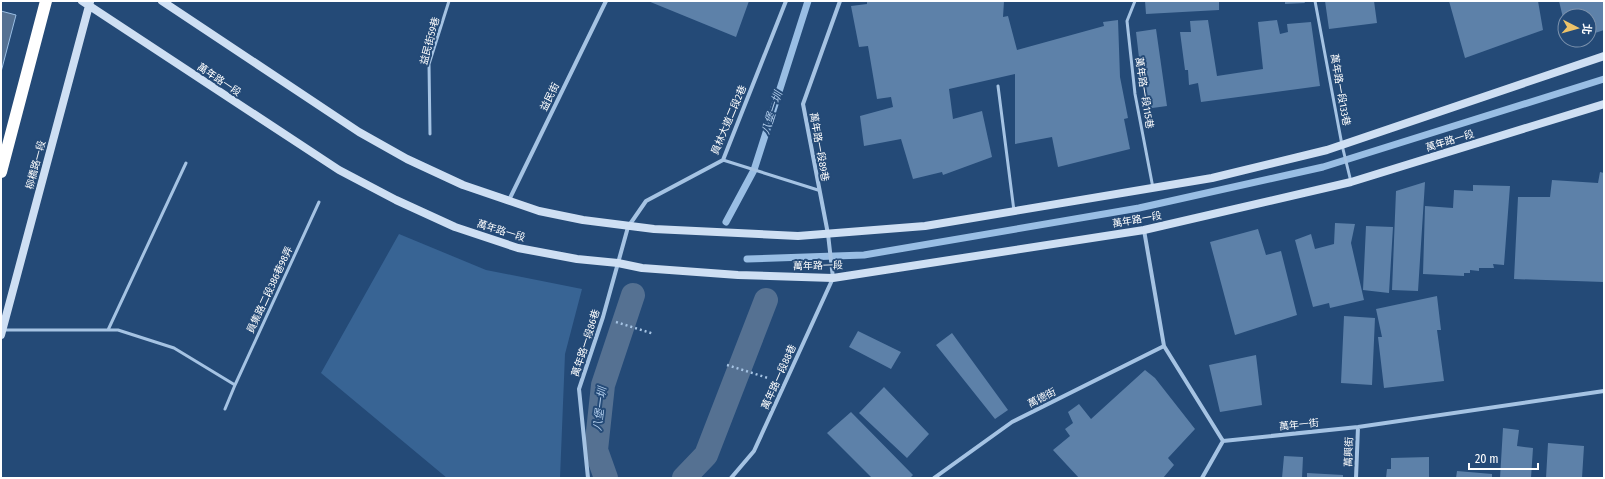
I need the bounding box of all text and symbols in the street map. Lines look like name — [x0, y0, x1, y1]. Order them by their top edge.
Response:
north arrow — [1557, 8, 1597, 48]
street label: 益民街59巷 — [418, 16, 442, 66]
text: 北 — [1579, 23, 1593, 35]
street label: 萬年路一段133巷 — [1328, 53, 1352, 127]
street label: 萬年路一段115巷 — [1132, 56, 1156, 130]
street label: 萬年路一段 — [195, 61, 243, 99]
street label: 益民街 — [538, 81, 562, 113]
street label: 員林大道二段2巷 — [709, 83, 749, 157]
water label: 八堡一圳 — [759, 88, 786, 136]
street label: 萬年路一段89巷 — [807, 112, 831, 182]
street label: 萬年路一段 — [1424, 128, 1476, 154]
street label: 柳橋路一段 — [24, 139, 48, 191]
street label: 萬年路一段 — [1111, 210, 1163, 230]
street label: 萬年路一段 — [475, 218, 527, 244]
street label: 員集路二段386巷98弄 — [245, 245, 295, 335]
street label: 萬年路一段 — [793, 260, 843, 272]
street label: 萬年路一段86巷 — [569, 308, 603, 378]
street label: 萬年路一段88巷 — [759, 343, 799, 411]
water label: 八堡一圳 — [591, 384, 609, 432]
street label: 萬德街 — [1026, 386, 1058, 410]
street label: 萬年一街 — [1278, 417, 1320, 433]
street label: 萬興街 — [1342, 437, 1356, 467]
scale bar — [1469, 445, 1538, 471]
text: 20 m — [1475, 452, 1499, 466]

